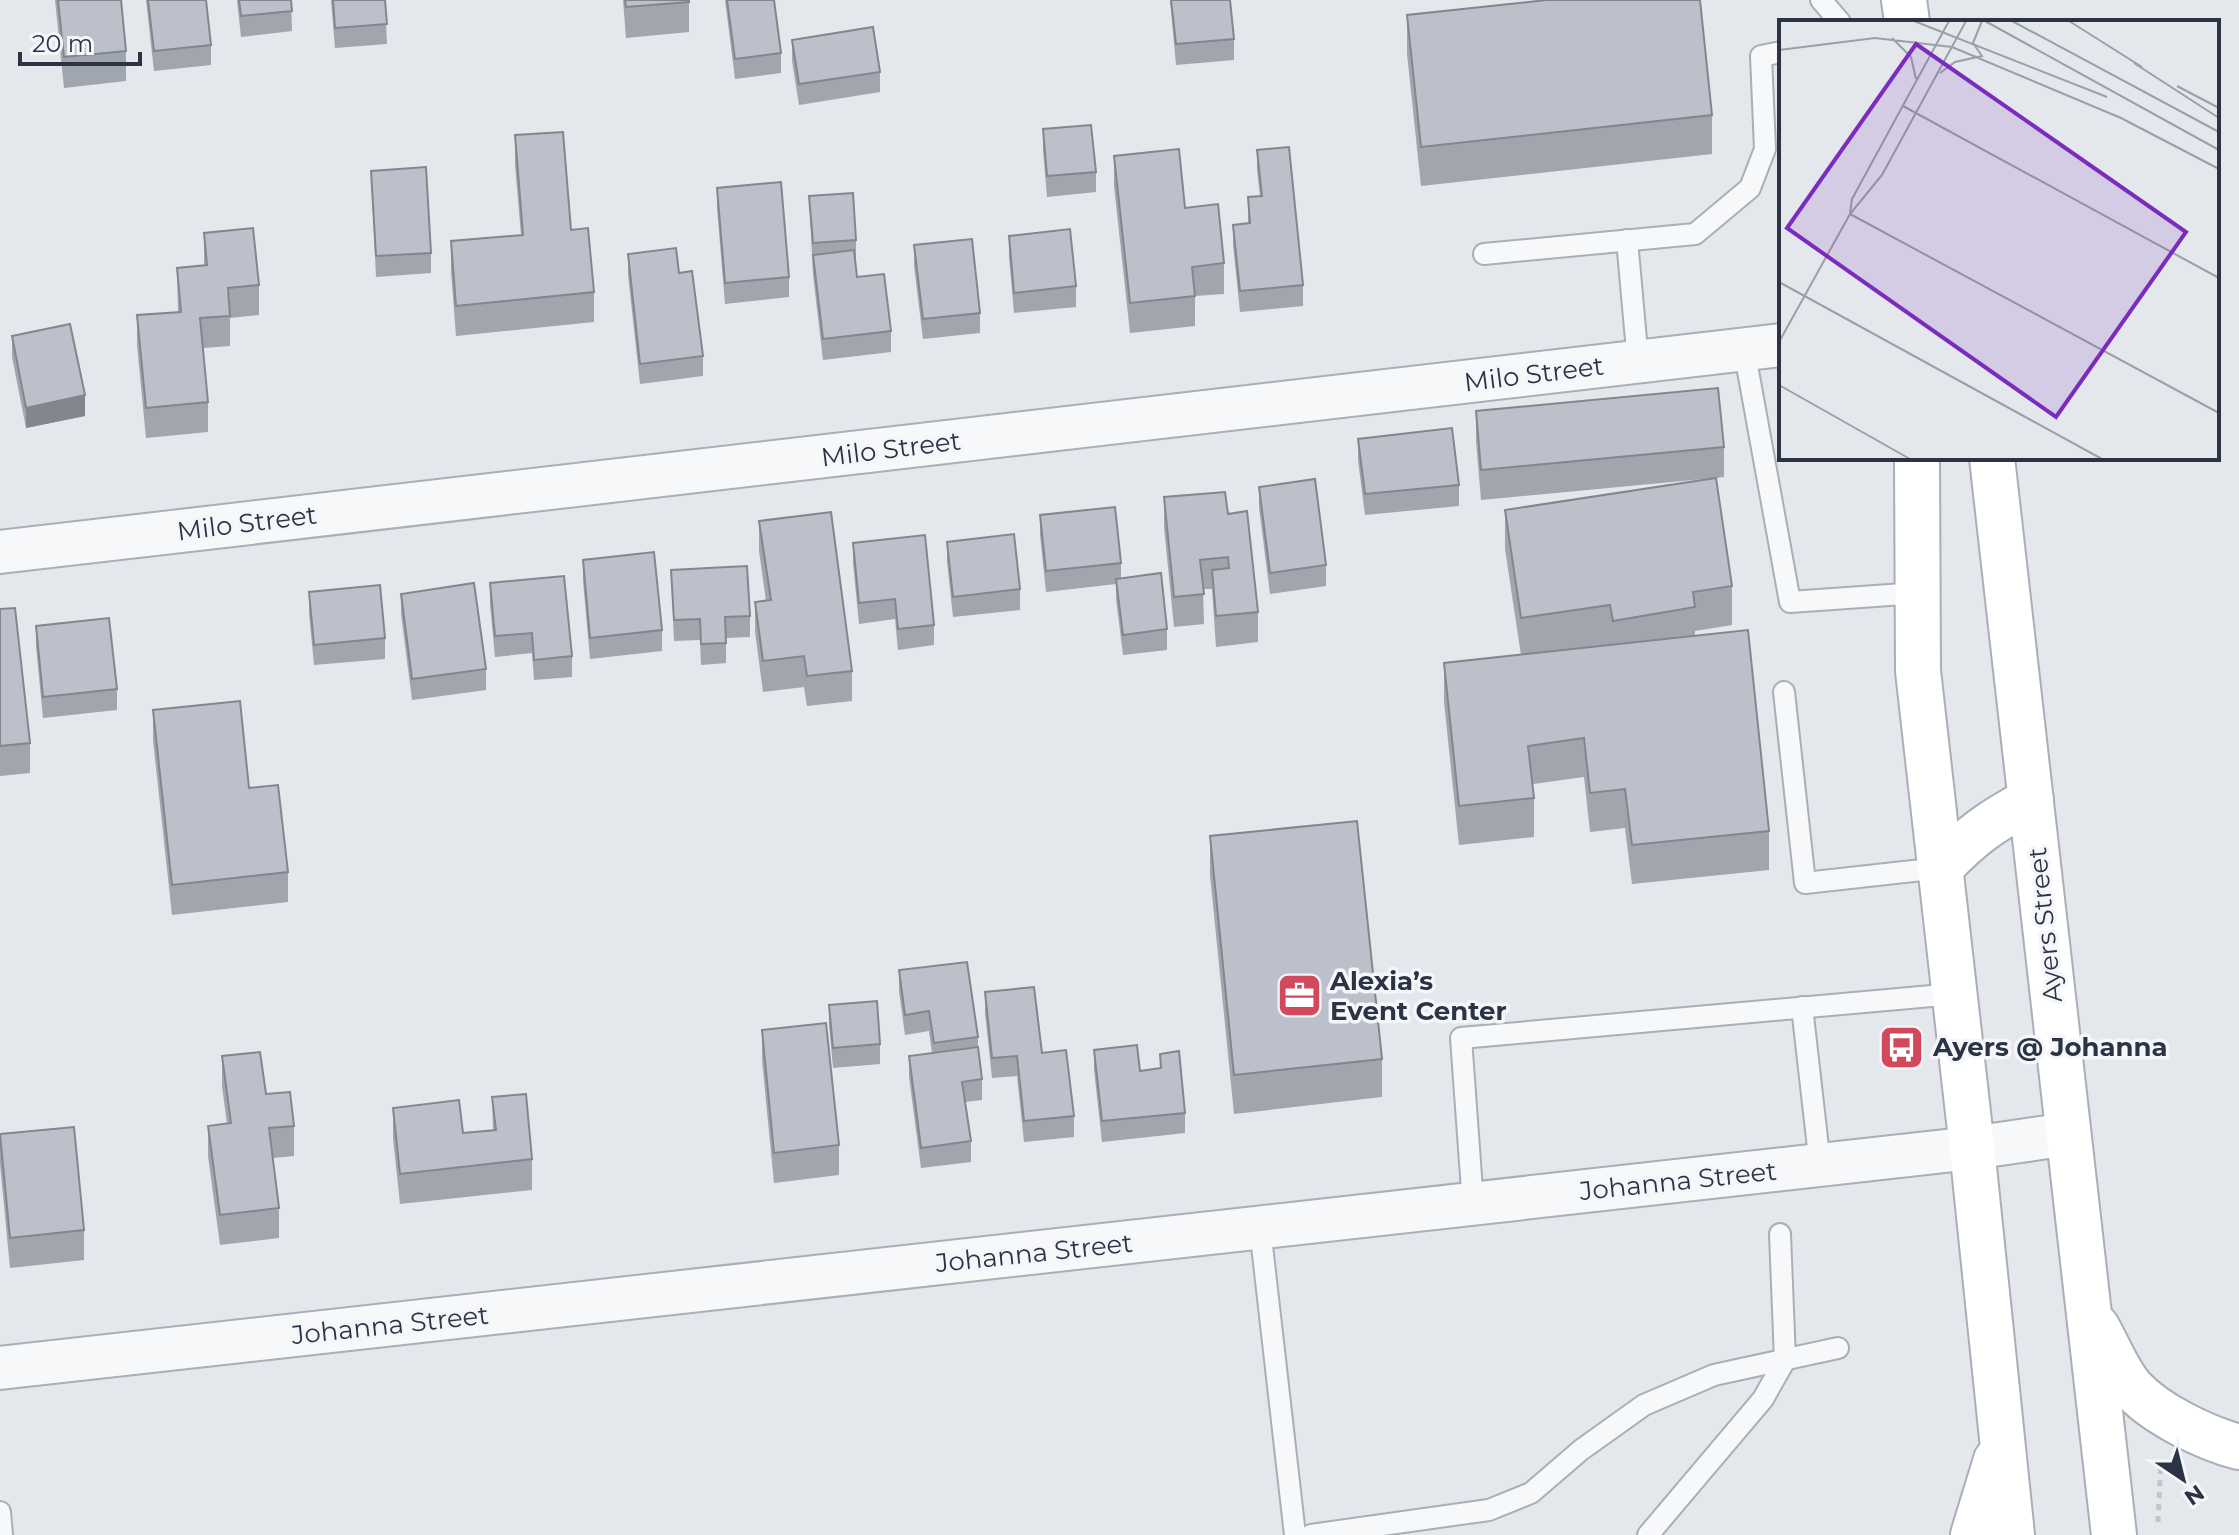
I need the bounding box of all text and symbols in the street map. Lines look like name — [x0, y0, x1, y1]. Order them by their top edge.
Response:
scale bar — [20, 16, 140, 66]
inset map — [1779, 20, 2219, 460]
text: 20 m — [32, 29, 93, 58]
street label: Milo Street — [1462, 350, 1606, 398]
street label: Milo Street — [819, 425, 963, 473]
street label: Milo Street — [175, 499, 319, 547]
street label: Ayers Street — [2021, 846, 2069, 1004]
place label: Alexia’s Event Center — [1329, 965, 1507, 1027]
office icon: Alexia’s Event Center — [1275, 972, 1323, 1020]
bus stop icon: Ayers @ Johanna — [1878, 1023, 1926, 1071]
place label: Ayers @ Johanna — [1932, 1031, 2168, 1063]
street label: Johanna Street — [1577, 1155, 1778, 1207]
street label: Johanna Street — [933, 1227, 1134, 1279]
street label: Johanna Street — [289, 1299, 490, 1351]
north arrow — [2143, 1439, 2223, 1519]
text: N — [2179, 1479, 2209, 1511]

